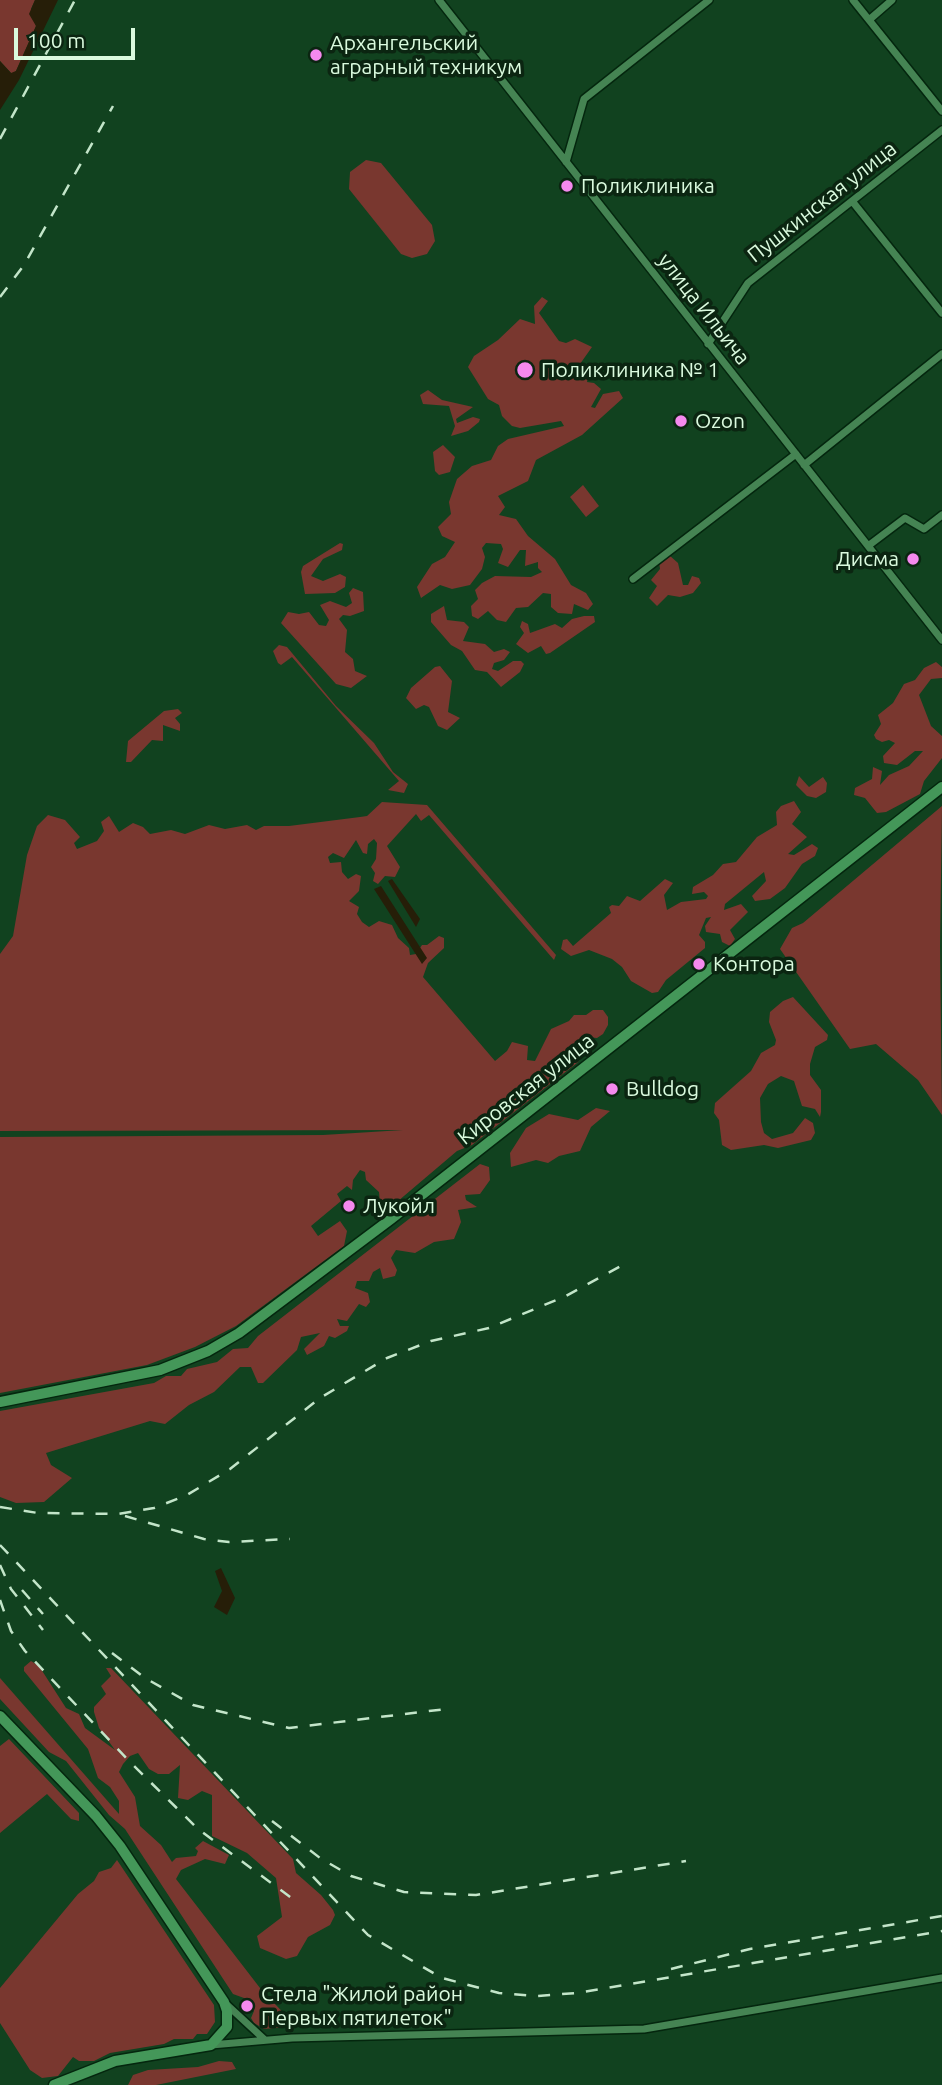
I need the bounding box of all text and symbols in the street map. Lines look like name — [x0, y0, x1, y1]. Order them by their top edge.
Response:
scale bar — [18, 14, 138, 58]
text: 100 m — [27, 28, 85, 52]
place label: Архангельский аграрный техникум — [330, 30, 522, 80]
marker: Архангельский аграрный техникум — [308, 47, 324, 63]
street label: Пушкинская улица — [742, 136, 902, 268]
place label: Поликлиника — [581, 173, 715, 199]
marker: Поликлиника — [559, 178, 575, 194]
street label: улица Ильича — [653, 248, 755, 370]
place label: Поликлиника № 1 — [541, 357, 719, 383]
marker: Поликлиника № 1 — [515, 360, 535, 380]
place label: Ozon — [695, 408, 745, 434]
marker: Ozon — [673, 413, 689, 429]
place label: Дисма — [836, 546, 899, 572]
marker: Дисма — [905, 551, 921, 567]
place label: Контора — [713, 951, 795, 977]
marker: Контора — [691, 956, 707, 972]
street label: Кировская улица — [453, 1028, 599, 1150]
place label: Bulldog — [626, 1076, 699, 1102]
marker: Bulldog — [604, 1081, 620, 1097]
place label: Лукойл — [363, 1193, 435, 1219]
marker: Лукойл — [341, 1198, 357, 1214]
place label: Стела "Жилой район Первых пятилеток" — [261, 1981, 463, 2031]
marker: Стела "Жилой район Первых пятилеток" — [239, 1998, 255, 2014]

